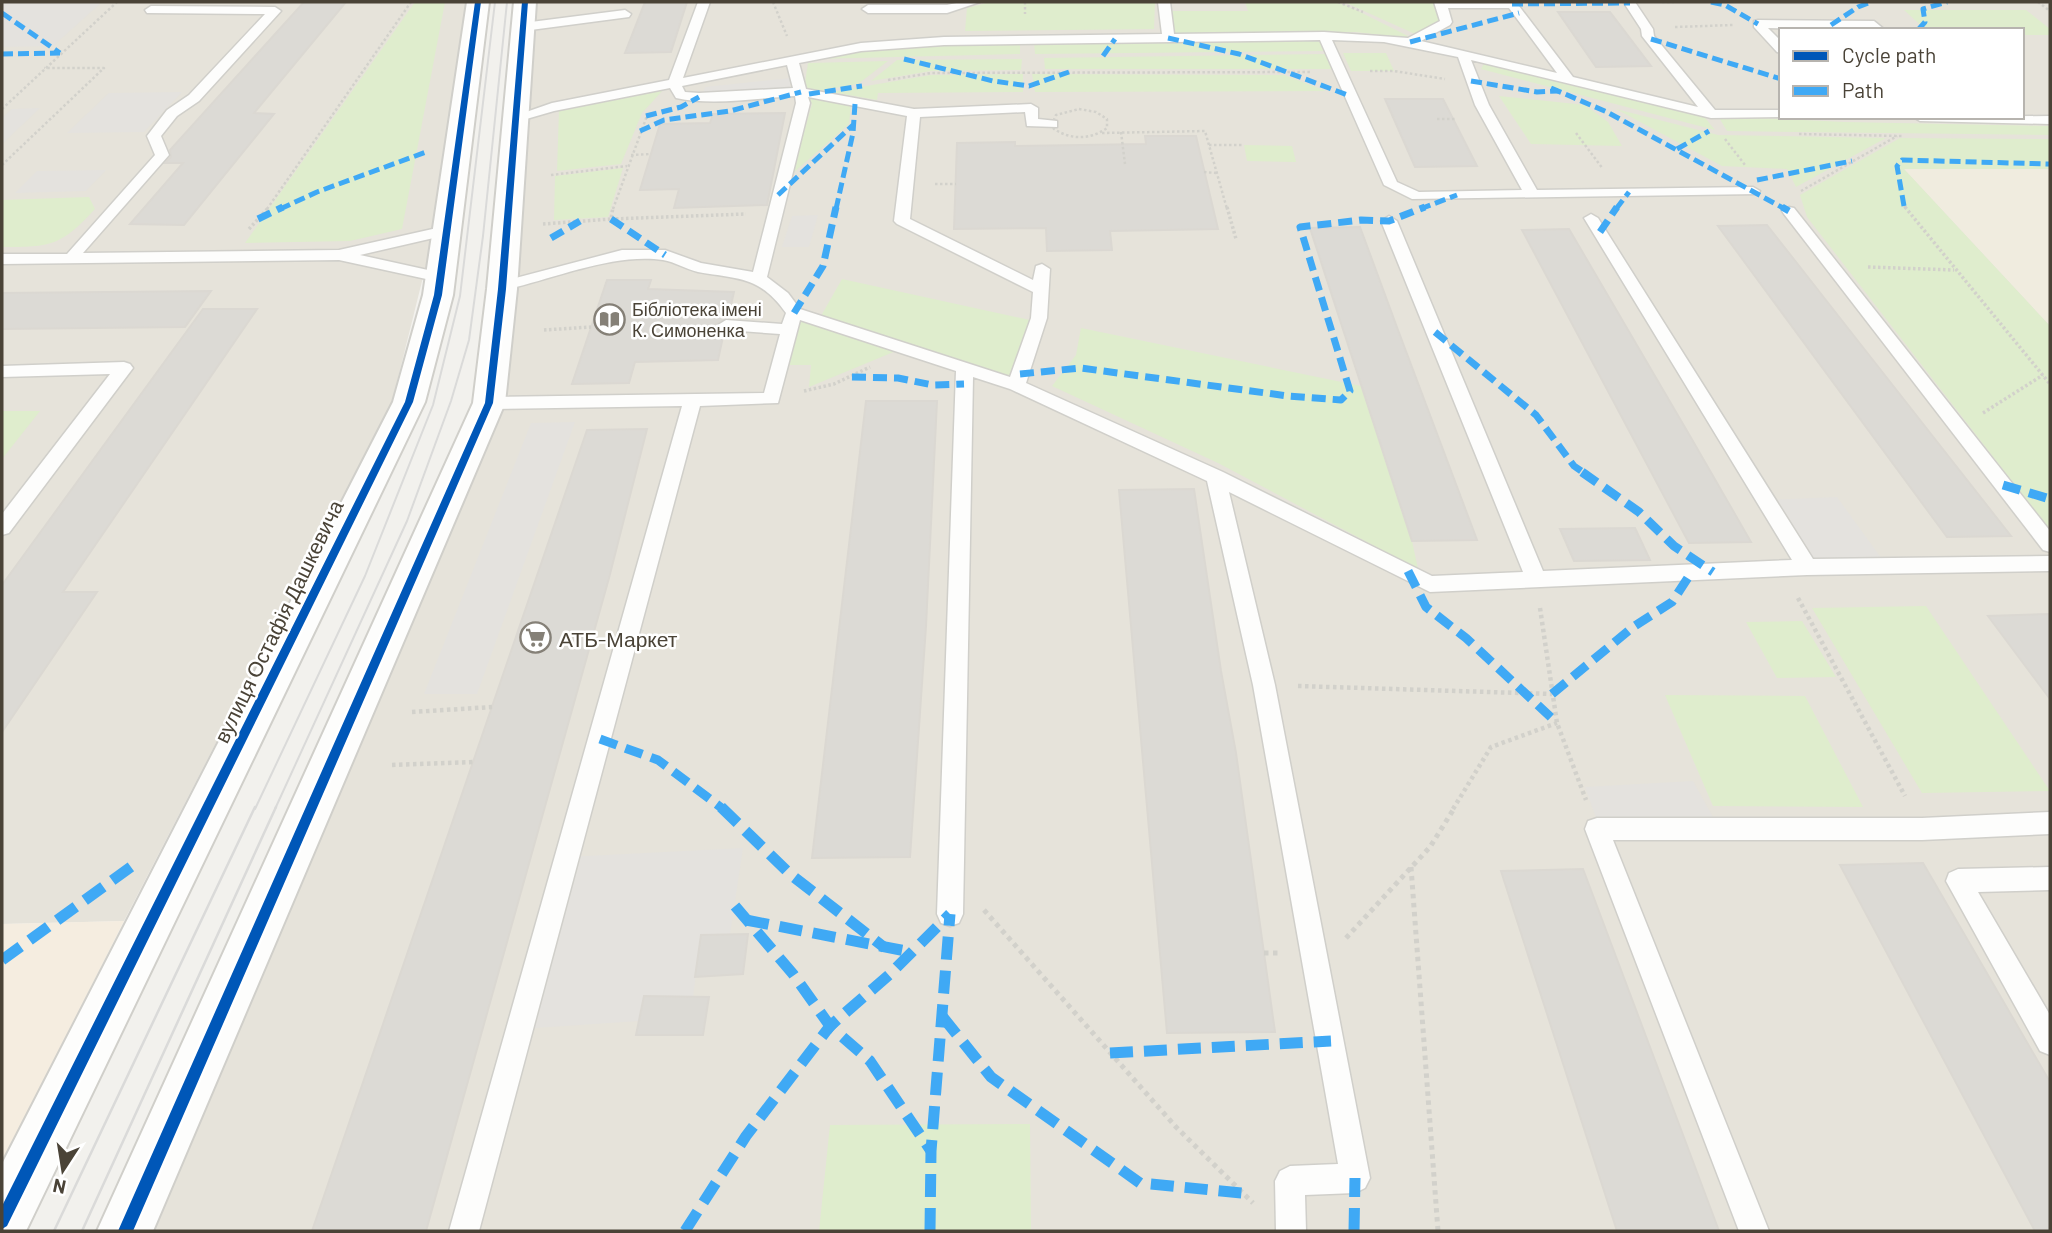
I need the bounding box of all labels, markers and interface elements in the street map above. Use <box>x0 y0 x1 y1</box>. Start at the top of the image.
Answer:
legend <box>1779 28 2024 119</box>
text: Cycle path <box>1842 42 1936 67</box>
text: Path <box>1842 77 1884 102</box>
place label: Бібліотека імені К. Симоненка <box>632 298 762 341</box>
library icon: Бібліотека імені К. Симоненка <box>592 302 626 336</box>
street label: вулиця Остафія Дашкевича <box>208 495 348 747</box>
supermarket icon: АТБ-Маркет <box>519 621 553 655</box>
place label: АТБ-Маркет <box>559 626 678 651</box>
north arrow <box>28 1135 98 1205</box>
text: N <box>51 1175 68 1200</box>

